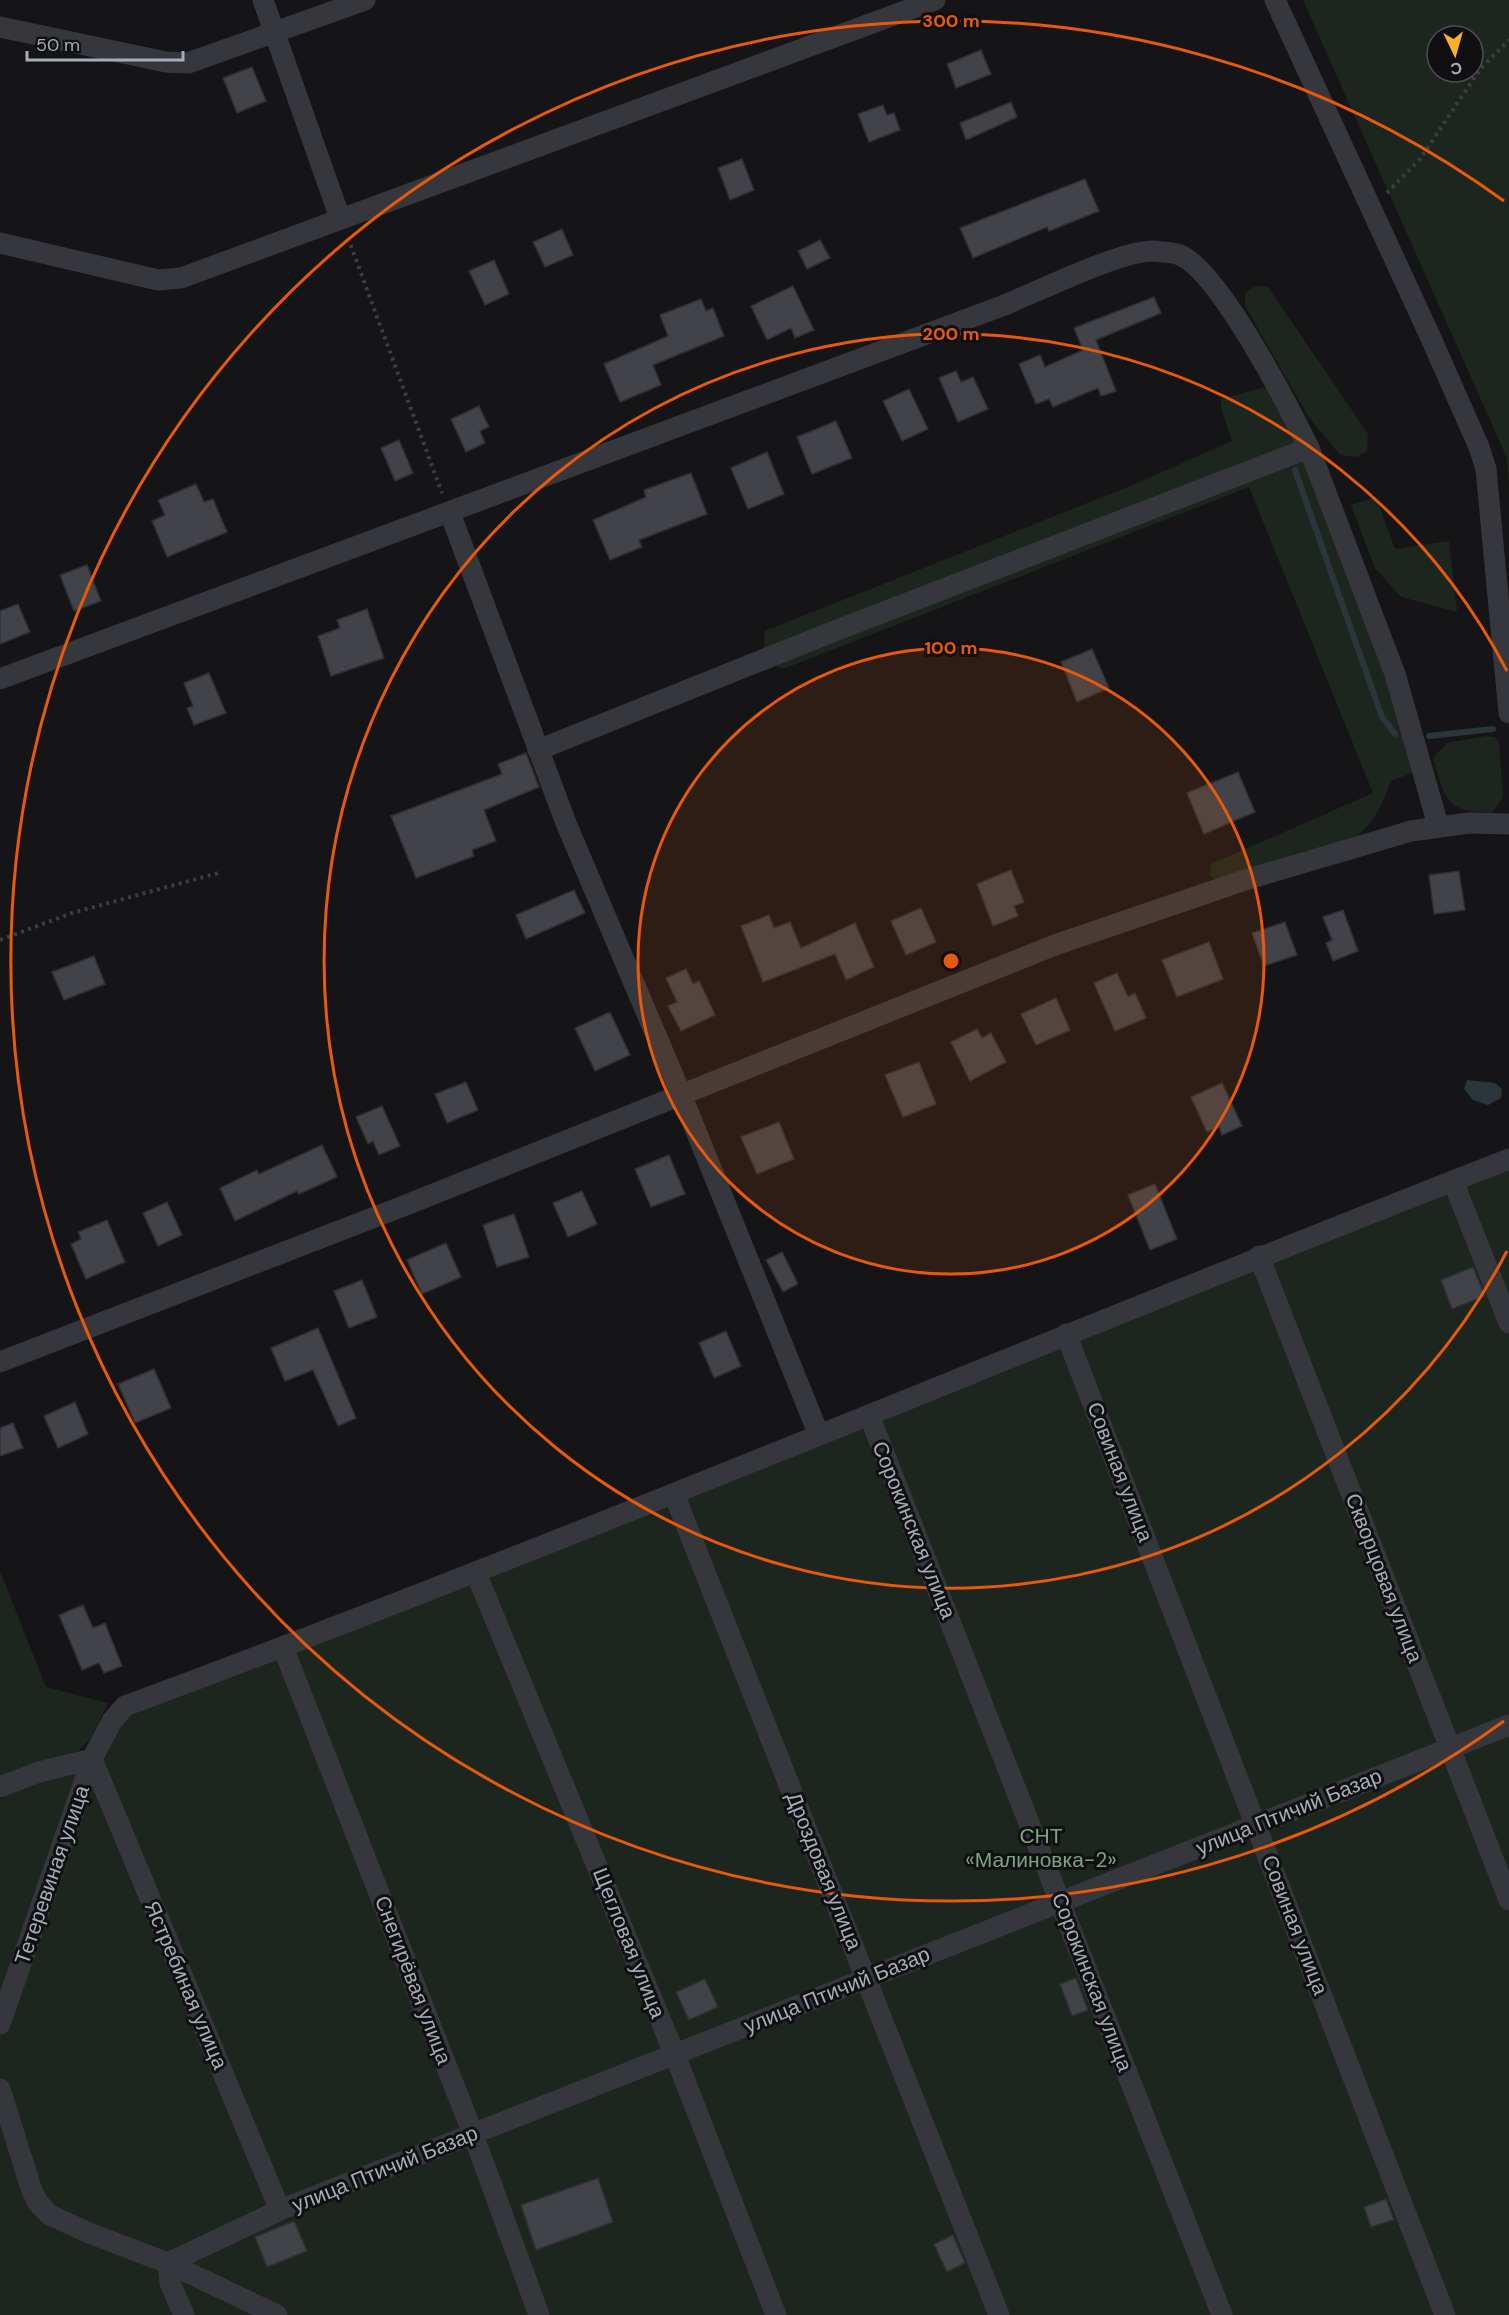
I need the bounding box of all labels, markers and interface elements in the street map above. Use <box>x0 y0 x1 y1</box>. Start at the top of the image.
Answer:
text: 300 m <box>922 9 980 33</box>
scale bar <box>27 24 183 62</box>
north arrow <box>1425 24 1485 84</box>
text: 50 m <box>36 33 80 57</box>
text: С <box>1449 57 1463 79</box>
text: 200 m <box>923 322 979 346</box>
text: 100 m <box>924 636 978 660</box>
centre of rings <box>941 951 961 971</box>
street label: Совиная улица <box>1080 1398 1160 1546</box>
street label: Сорокинская улица <box>866 1437 963 1623</box>
street label: Скворцовая улица <box>1339 1489 1429 1667</box>
street label: улица Птичий Базар <box>1192 1762 1386 1862</box>
street label: Тетеревиная улица <box>8 1781 96 1968</box>
street label: Дроздовая улица <box>780 1788 869 1954</box>
park label: СНТ «Малиновка-2» <box>965 1822 1117 1874</box>
street label: Совиная улица <box>1255 1851 1335 1999</box>
street label: Щегловая улица <box>586 1864 672 2023</box>
street label: Сорокинская улица <box>1045 1889 1139 2076</box>
street label: Снегирёвая улица <box>368 1892 458 2069</box>
street label: Ястребиная улица <box>138 1897 234 2074</box>
street label: улица Птичий Базар <box>740 1940 934 2040</box>
street label: улица Птичий Базар <box>288 2119 482 2219</box>

